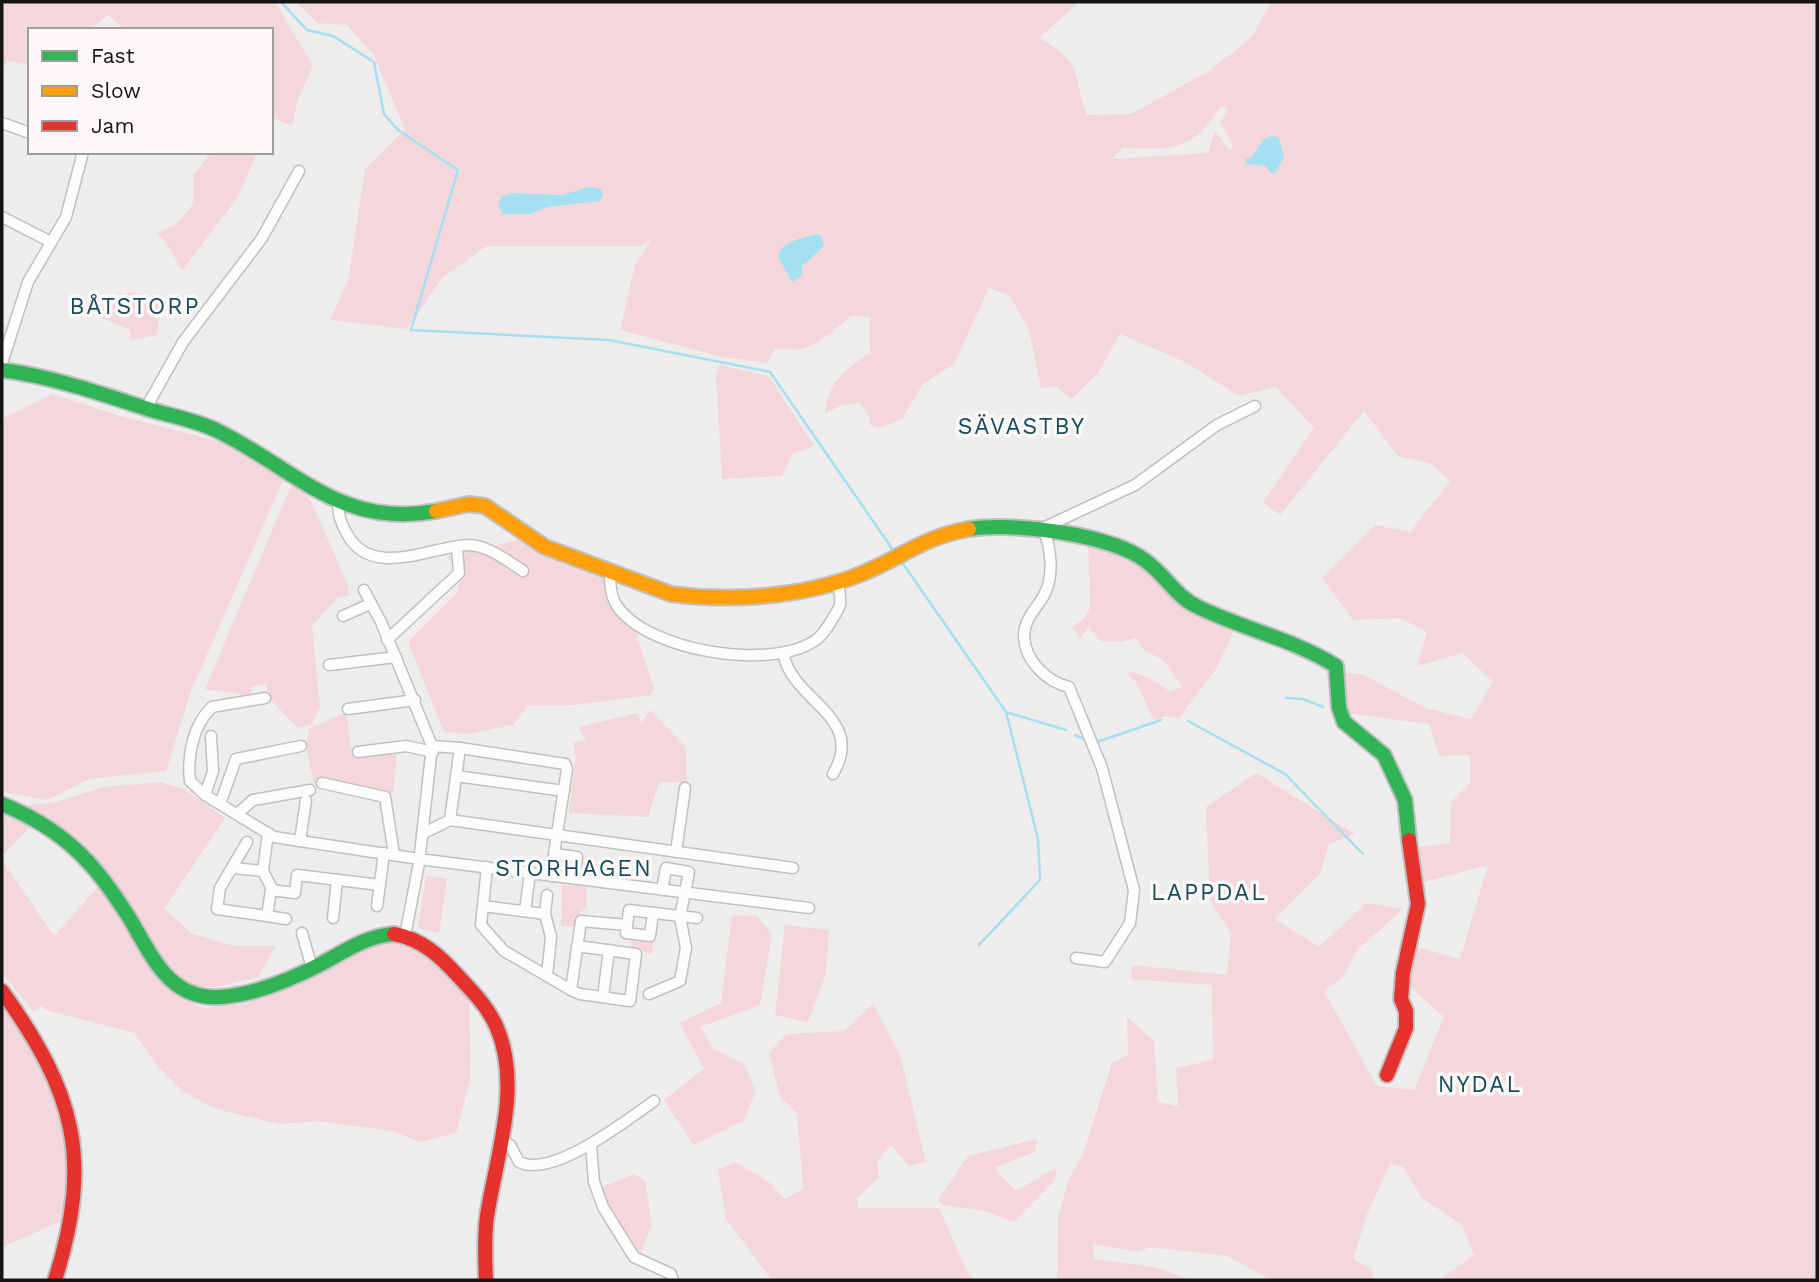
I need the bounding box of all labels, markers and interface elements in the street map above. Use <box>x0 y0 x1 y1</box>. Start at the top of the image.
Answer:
legend <box>28 28 273 154</box>
text: Fast <box>91 43 135 68</box>
text: Slow <box>91 78 141 103</box>
text: Jam <box>91 113 134 138</box>
district label: BÅTSTORP <box>69 293 201 320</box>
district label: SÄVASTBY <box>958 413 1086 440</box>
district label: STORHAGEN <box>495 855 653 882</box>
district label: LAPPDAL <box>1151 879 1267 906</box>
district label: NYDAL <box>1438 1071 1522 1098</box>

